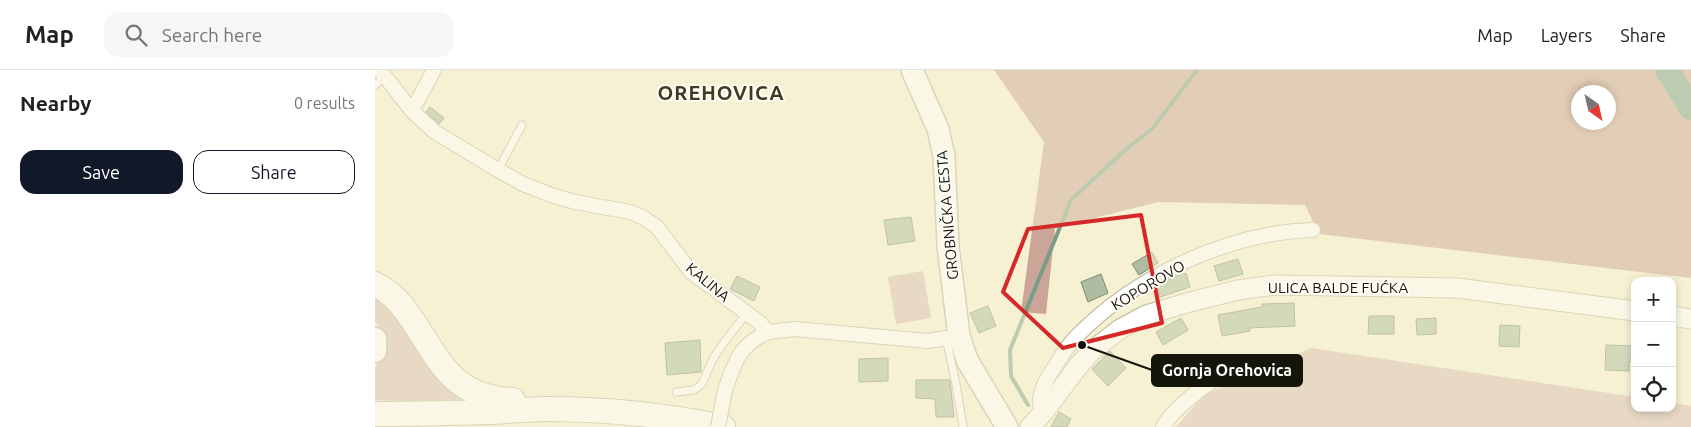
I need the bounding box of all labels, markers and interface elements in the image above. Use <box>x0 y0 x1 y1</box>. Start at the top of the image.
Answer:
search box <box>104 12 454 57</box>
text: Map <box>25 21 74 48</box>
icon: search <box>122 21 150 49</box>
text: Search here <box>162 24 262 46</box>
text: Map <box>1477 25 1513 45</box>
text: Layers <box>1541 25 1592 45</box>
text: Share <box>1620 25 1666 45</box>
district label: OREHOVICA <box>658 81 784 104</box>
north arrow <box>1571 85 1616 130</box>
text: Nearby <box>20 91 91 115</box>
text: 0 results <box>294 94 355 112</box>
street label: GROBNIČKA CESTA <box>933 149 961 280</box>
button: Save <box>20 150 183 194</box>
button: Share <box>193 150 355 194</box>
street label: KOPOROVO <box>1108 256 1188 314</box>
street label: KALINA <box>683 259 733 305</box>
map controls <box>1631 277 1676 412</box>
button: + <box>1631 277 1676 322</box>
street label: ULICA BALDE FUĆKA <box>1268 279 1408 296</box>
button: − <box>1631 322 1676 367</box>
callout: Gornja Orehovica <box>1152 355 1302 386</box>
text: Gornja Orehovica <box>1162 361 1292 379</box>
button: locate <box>1631 367 1676 412</box>

